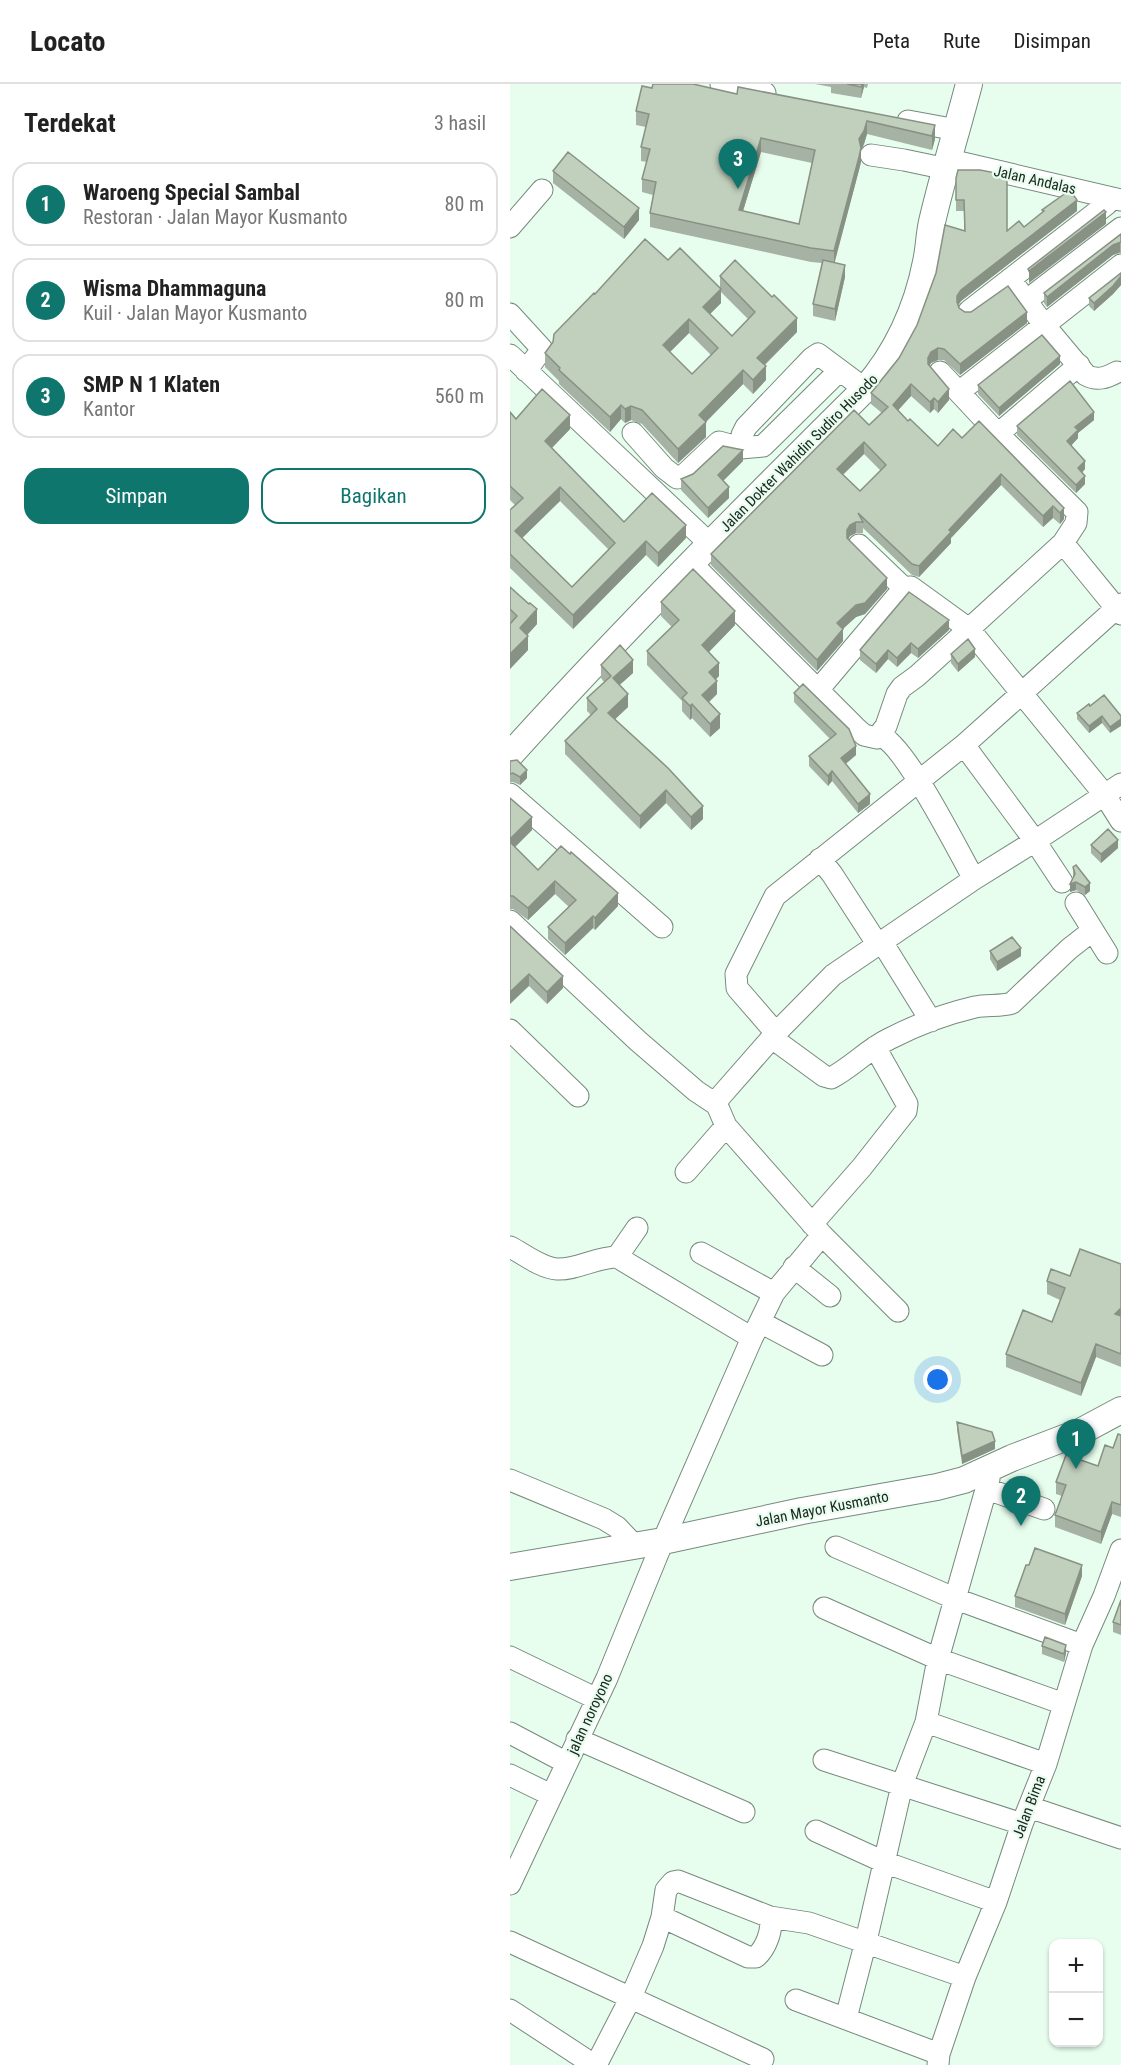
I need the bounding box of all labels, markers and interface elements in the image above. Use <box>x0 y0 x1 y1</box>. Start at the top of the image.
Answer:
text: Locato <box>30 25 106 58</box>
text: Peta <box>872 29 910 53</box>
text: Rute <box>943 29 980 53</box>
text: Disimpan <box>1013 29 1091 53</box>
text: Terdekat <box>24 108 116 138</box>
text: 3 hasil <box>434 111 486 135</box>
pin: 3 <box>718 140 758 189</box>
street label: Jalan Andalas <box>992 162 1078 198</box>
text: Waroeng Special Sambal <box>83 180 300 205</box>
text: 1 <box>40 192 51 216</box>
text: 80 m <box>445 192 484 216</box>
text: Restoran · Jalan Mayor Kusmanto <box>83 205 348 229</box>
text: Wisma Dhammaguna <box>83 276 267 301</box>
text: 2 <box>40 288 51 312</box>
text: 80 m <box>445 288 484 312</box>
text: Kuil · Jalan Mayor Kusmanto <box>83 301 307 325</box>
street label: Jalan Dokter Wahidin Sudiro Husodo <box>716 370 882 536</box>
text: SMP N 1 Klaten <box>83 372 220 397</box>
text: 3 <box>40 384 51 408</box>
text: 560 m <box>435 384 484 408</box>
text: Kantor <box>83 397 135 421</box>
button: Simpan <box>24 468 249 524</box>
button: Bagikan <box>261 468 486 524</box>
your location <box>923 1365 952 1394</box>
pin: 1 <box>1056 1420 1096 1469</box>
pin: 2 <box>1002 1476 1040 1526</box>
street label: Jalan Mayor Kusmanto <box>754 1487 890 1531</box>
street label: jalan noroyono <box>563 1671 617 1758</box>
street label: Jalan Bima <box>1009 1773 1049 1841</box>
map controls <box>1049 1939 1103 2047</box>
button: + <box>1049 1939 1103 1993</box>
button: − <box>1049 1993 1103 2047</box>

